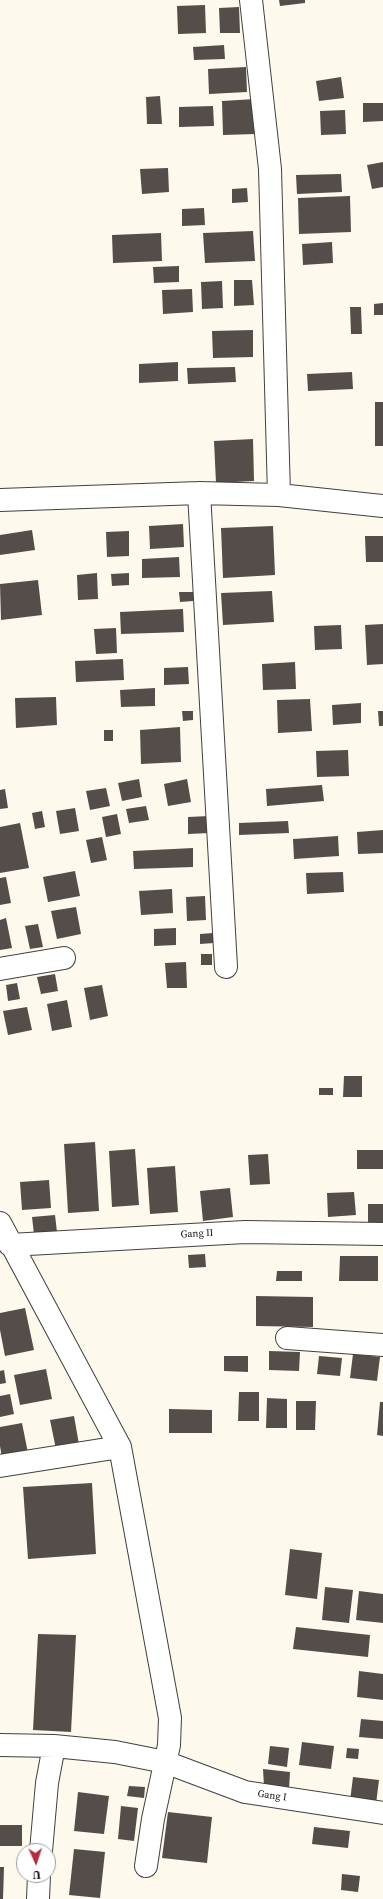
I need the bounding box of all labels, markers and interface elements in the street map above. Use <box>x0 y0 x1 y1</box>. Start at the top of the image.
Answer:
street label: Gang II <box>180 1227 214 1241</box>
street label: Gang I <box>257 1788 287 1804</box>
north arrow <box>16 1843 56 1883</box>
text: U <box>32 1867 41 1882</box>

